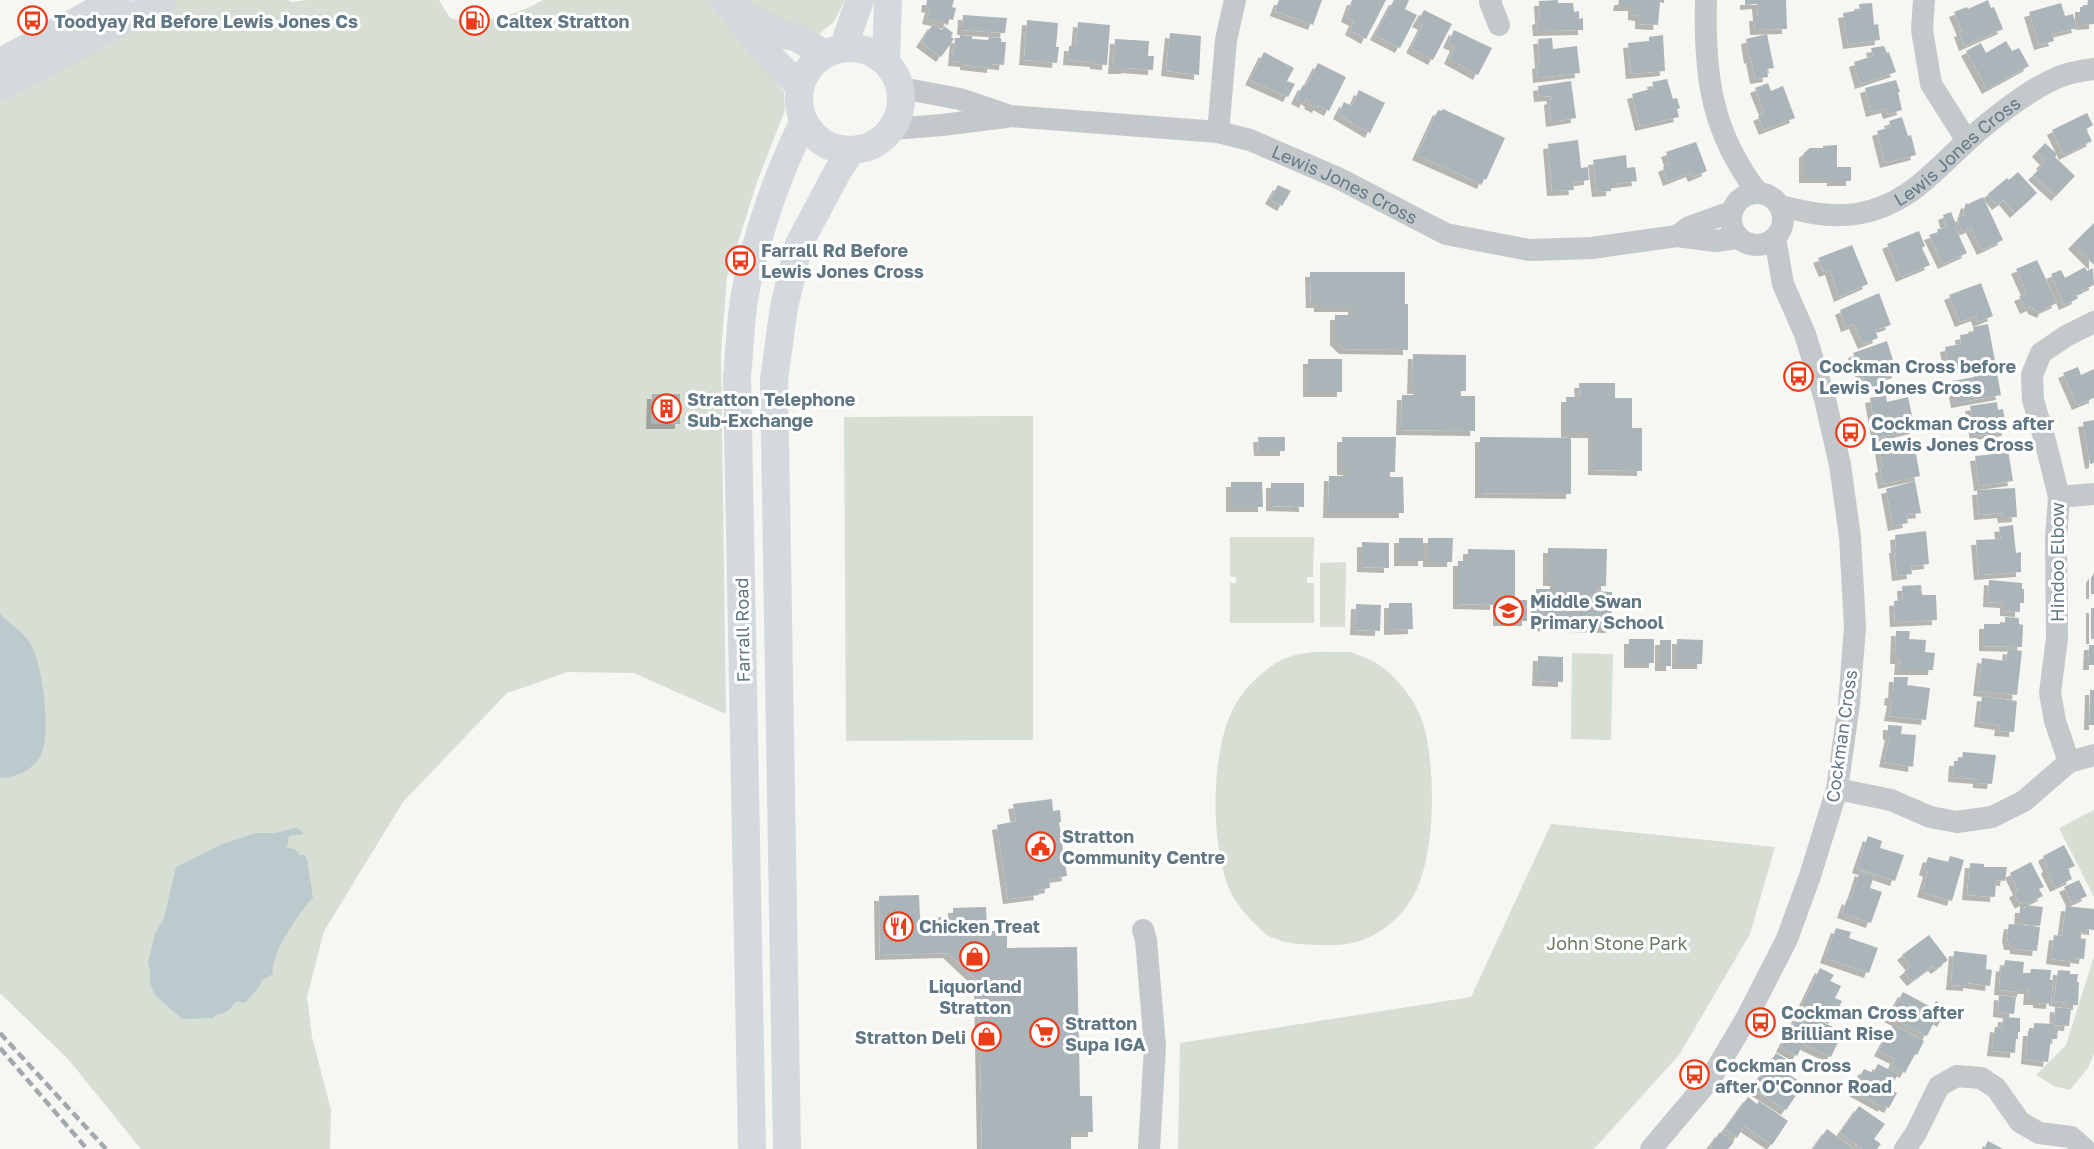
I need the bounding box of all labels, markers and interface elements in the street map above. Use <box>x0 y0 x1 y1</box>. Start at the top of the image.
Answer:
bus stop icon: Toodyay Rd Before Lewis Jones Cs <box>17 5 49 37</box>
fuel station icon: Caltex Stratton <box>459 5 491 37</box>
place label: Toodyay Rd Before Lewis Jones Cs <box>54 10 358 32</box>
place label: Caltex Stratton <box>496 10 630 32</box>
street label: Lewis Jones Cross <box>1890 91 2024 211</box>
street label: Lewis Jones Cross <box>1269 140 1421 228</box>
place label: Farrall Rd Before Lewis Jones Cross <box>761 239 924 282</box>
bus stop icon: Farrall Rd Before Lewis Jones Cross <box>724 244 756 276</box>
place label: Cockman Cross before Lewis Jones Cross <box>1819 355 2017 398</box>
bus stop icon: Cockman Cross before Lewis Jones Cross <box>1782 360 1814 392</box>
place label: Stratton Telephone Sub-Exchange <box>687 388 856 431</box>
building icon: Stratton Telephone Sub-Exchange <box>650 393 682 425</box>
place label: Cockman Cross after Lewis Jones Cross <box>1871 412 2054 455</box>
bus stop icon: Cockman Cross after Lewis Jones Cross <box>1834 417 1866 449</box>
street label: Hindoo Elbow <box>2046 502 2068 622</box>
street label: Farrall Road <box>730 577 754 683</box>
place label: Middle Swan Primary School <box>1530 590 1664 633</box>
school or university icon: Middle Swan Primary School <box>1493 595 1525 627</box>
street label: Cockman Cross <box>1821 668 1861 804</box>
place label: Stratton Community Centre <box>1062 825 1226 868</box>
public building icon: Stratton Community Centre <box>1025 830 1057 862</box>
restaurant icon: Chicken Treat <box>882 910 914 942</box>
place label: Chicken Treat <box>919 915 1040 937</box>
park label: John Stone Park <box>1546 932 1688 954</box>
shop icon: Liquorland Stratton <box>959 941 991 973</box>
place label: Liquorland Stratton <box>928 975 1022 1018</box>
place label: Cockman Cross after Brilliant Rise <box>1781 1001 1964 1044</box>
bus stop icon: Cockman Cross after Brilliant Rise <box>1744 1006 1776 1038</box>
place label: Stratton Supa IGA <box>1065 1012 1146 1055</box>
supermarket icon: Stratton Supa IGA <box>1028 1017 1060 1049</box>
shop icon: Stratton Deli <box>971 1021 1003 1053</box>
place label: Stratton Deli <box>855 1026 966 1048</box>
place label: Cockman Cross after O'Connor Road <box>1715 1054 1892 1097</box>
bus stop icon: Cockman Cross after O'Connor Road <box>1678 1059 1710 1091</box>

